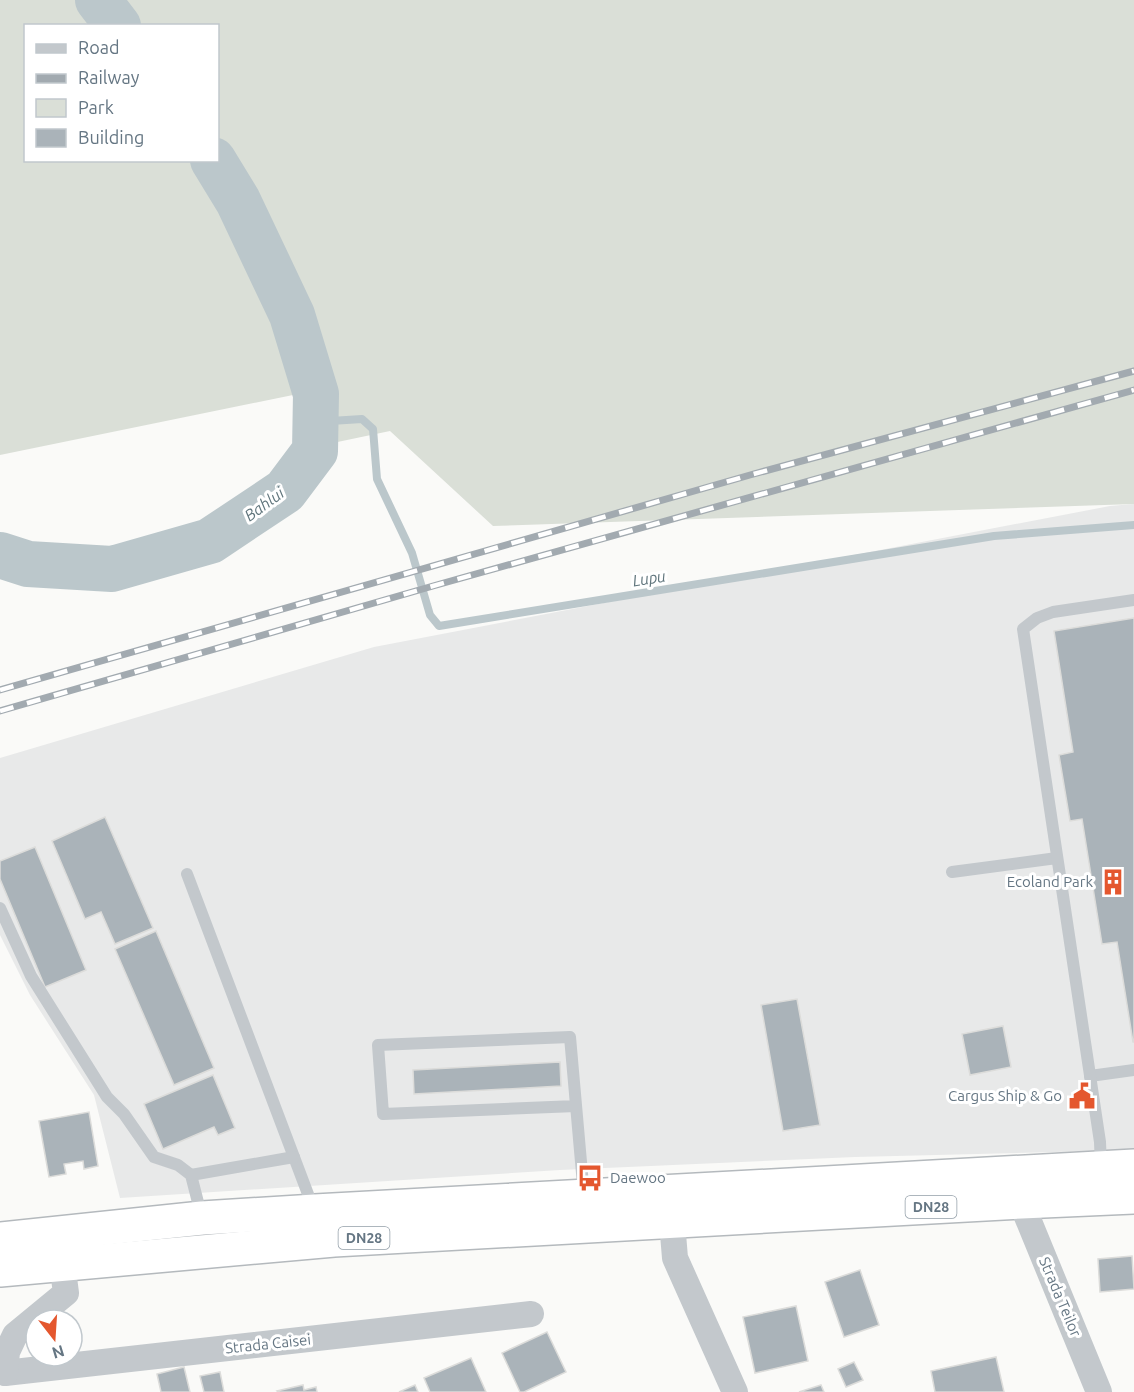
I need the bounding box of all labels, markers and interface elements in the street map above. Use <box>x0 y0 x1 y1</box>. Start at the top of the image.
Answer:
legend <box>24 24 219 162</box>
text: Road <box>78 37 120 57</box>
text: Railway <box>78 67 140 87</box>
text: Park <box>78 97 114 117</box>
text: Building <box>78 127 144 147</box>
water label: Bahlui <box>241 483 288 524</box>
water label: Lupu <box>631 566 667 589</box>
building icon: Ecoland Park <box>1098 867 1128 897</box>
place label: Ecoland Park <box>1007 873 1093 890</box>
public building icon: Cargus Ship & Go <box>1067 1081 1097 1111</box>
place label: Cargus Ship & Go <box>948 1087 1062 1104</box>
bus stop icon: Daewoo <box>575 1163 605 1193</box>
place label: Daewoo <box>610 1169 666 1186</box>
road number: DN28 <box>906 1196 956 1218</box>
road number: DN28 <box>338 1227 389 1249</box>
street label: Strada Teilor <box>1036 1254 1085 1340</box>
north arrow <box>24 1308 84 1368</box>
street label: Strada Caisei <box>224 1331 312 1356</box>
text: N <box>50 1342 67 1363</box>

